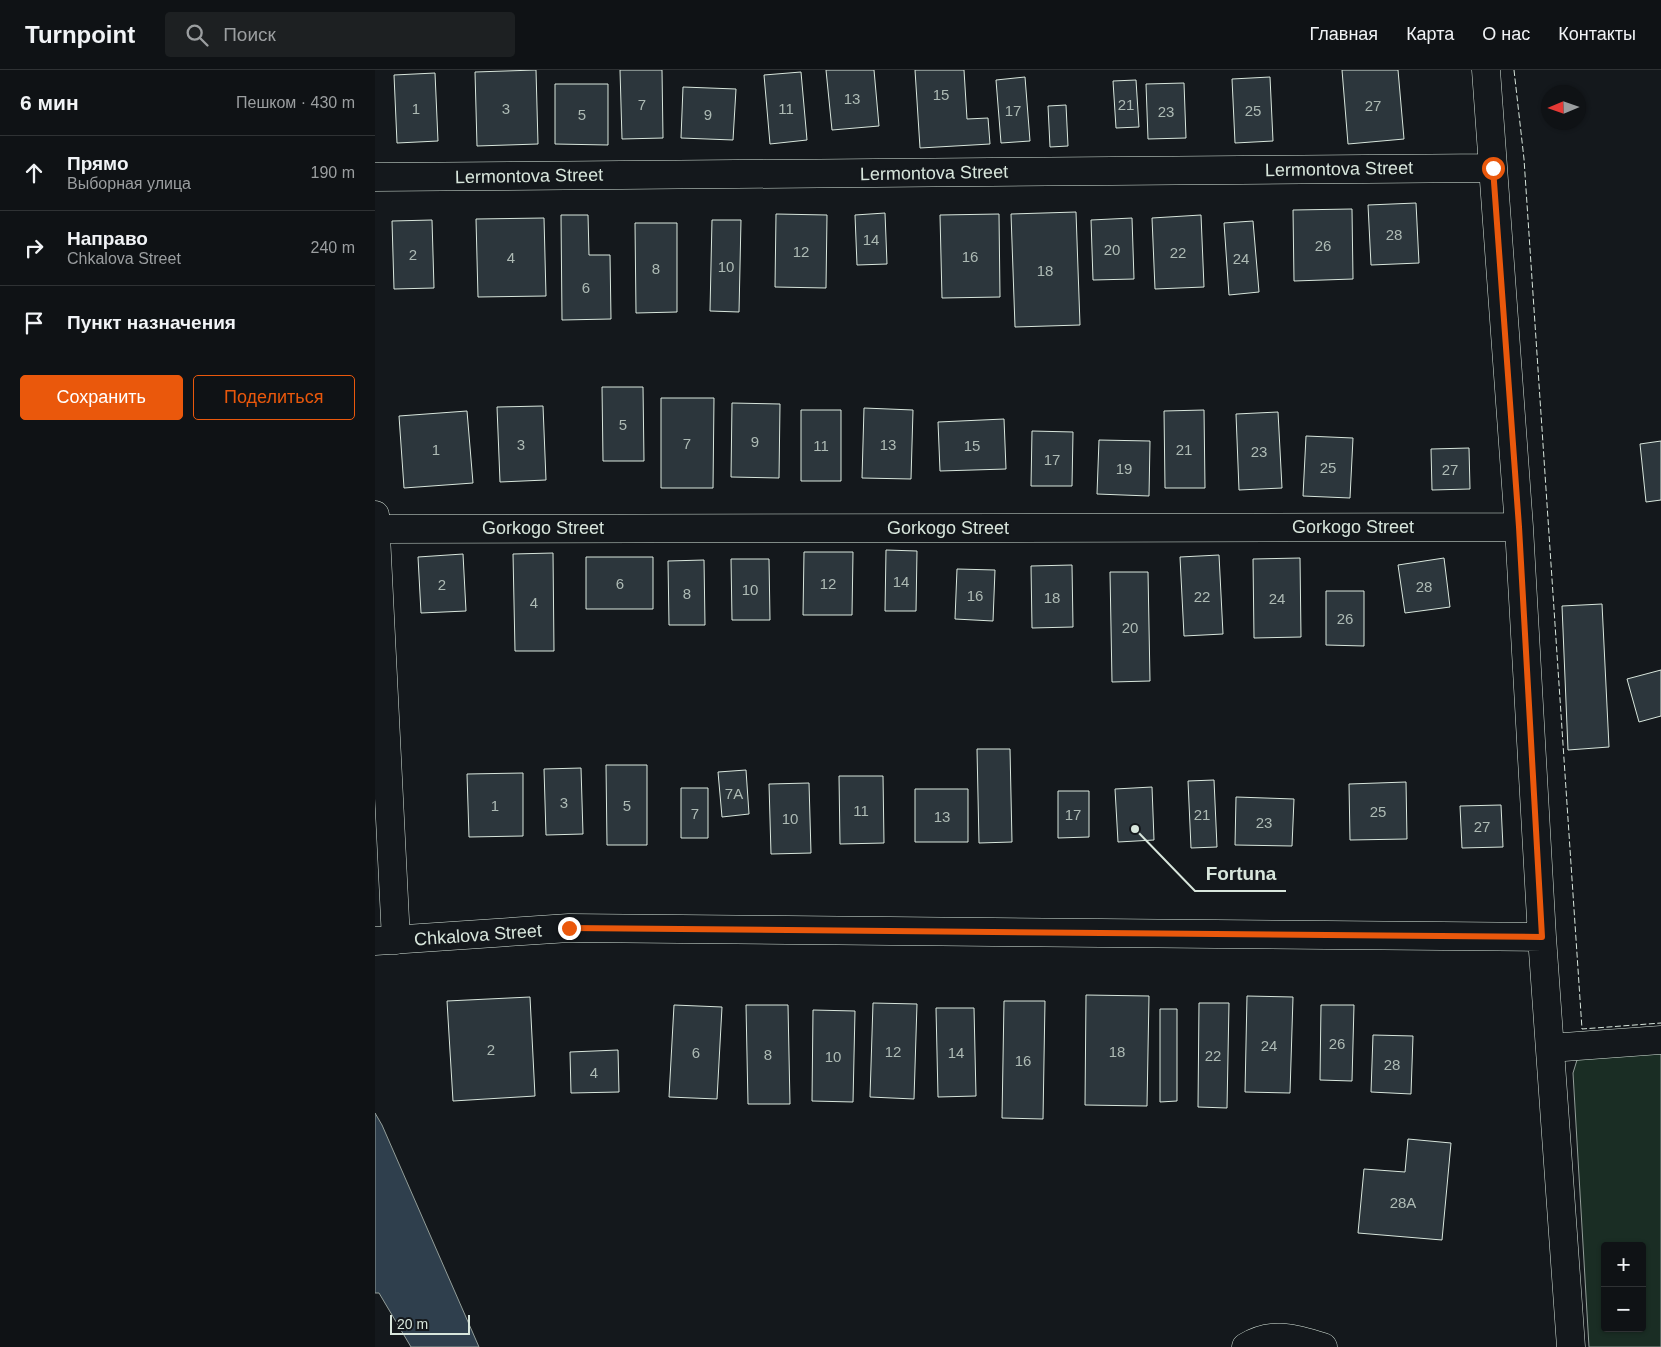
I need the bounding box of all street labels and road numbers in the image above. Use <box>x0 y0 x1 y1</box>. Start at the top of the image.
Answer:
street label: Lermontova Street <box>1265 158 1413 180</box>
street label: Lermontova Street <box>860 162 1008 184</box>
street label: Lermontova Street <box>455 165 603 187</box>
street label: Gorkogo Street <box>1292 517 1414 537</box>
street label: Gorkogo Street <box>482 518 604 538</box>
street label: Gorkogo Street <box>887 518 1009 538</box>
street label: Chkalova Street <box>413 921 543 949</box>

